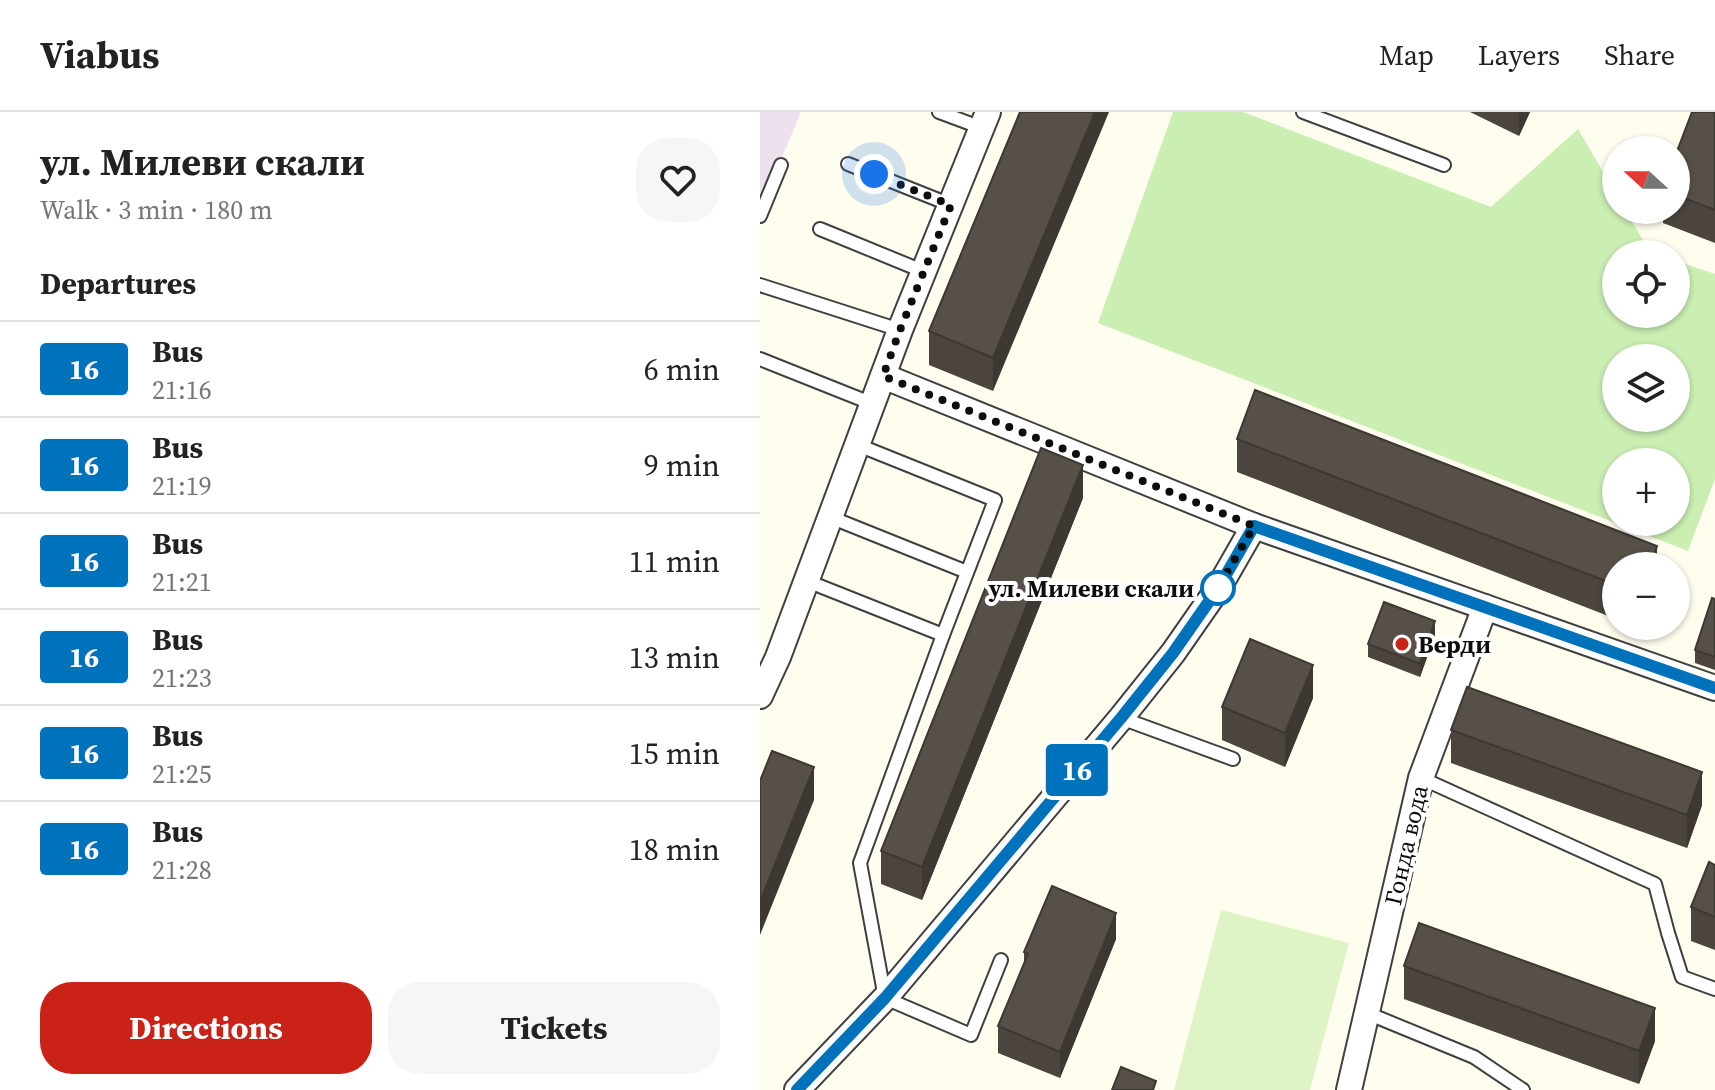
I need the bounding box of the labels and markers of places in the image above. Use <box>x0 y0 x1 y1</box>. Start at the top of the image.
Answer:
marker: ул. Милеви скали <box>1201 571 1235 605</box>
place label: ул. Милеви скали <box>988 572 1194 605</box>
place label: Верди <box>1418 628 1491 661</box>
marker: Верди <box>1393 635 1411 653</box>

